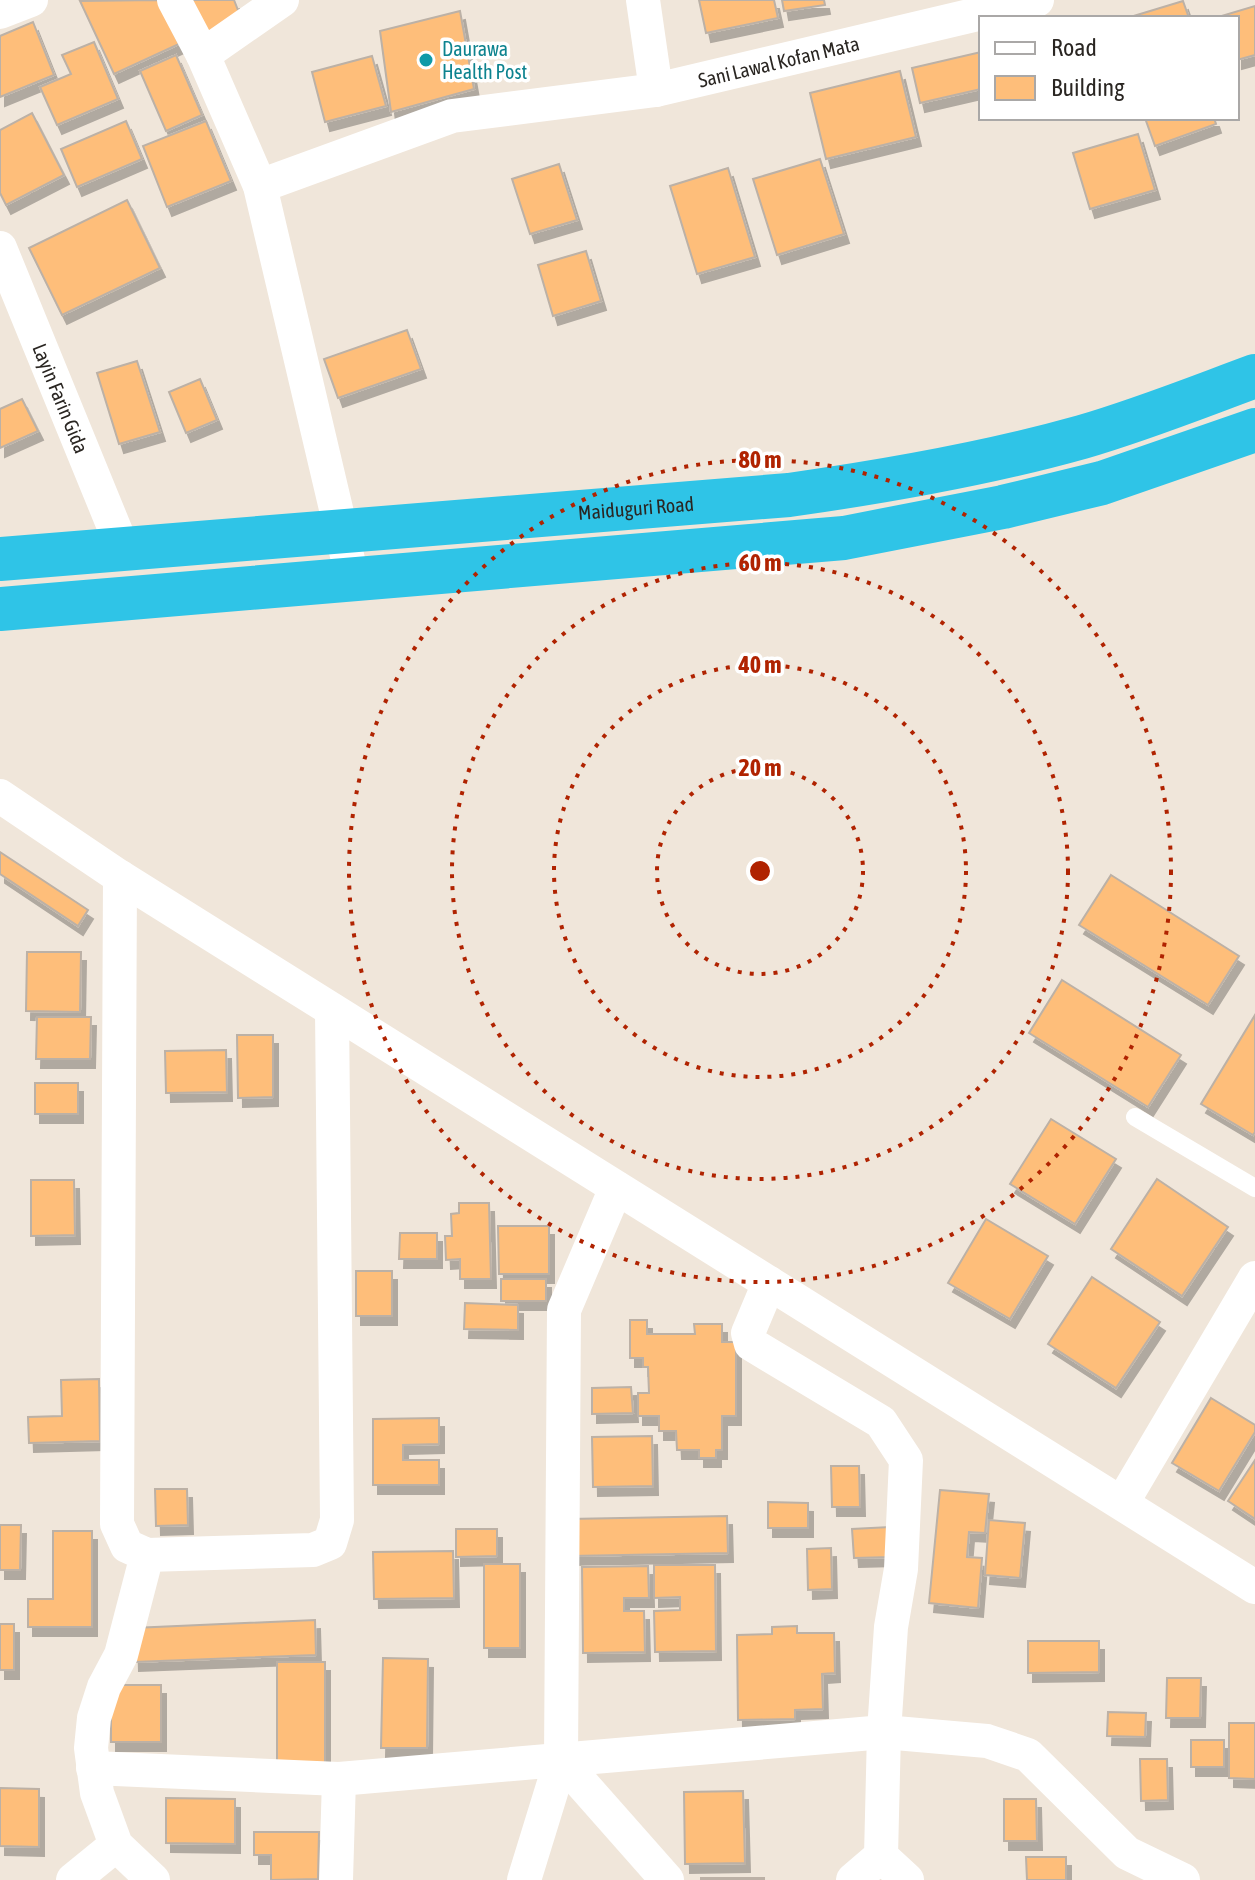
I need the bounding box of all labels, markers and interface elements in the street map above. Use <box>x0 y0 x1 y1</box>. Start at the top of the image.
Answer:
legend <box>979 16 1239 120</box>
street label: Sani Lawal Kofan Mata <box>696 31 861 91</box>
text: Road <box>1051 34 1097 61</box>
place label: Daurawa Health Post <box>442 37 528 83</box>
marker: Daurawa Health Post <box>417 51 435 69</box>
text: Building <box>1051 74 1125 101</box>
street label: Layin Farin Gida <box>29 340 94 456</box>
text: 80 m <box>738 446 782 473</box>
street label: Maiduguri Road <box>577 491 695 524</box>
text: 60 m <box>738 549 782 576</box>
text: 40 m <box>737 651 782 678</box>
text: 20 m <box>738 754 782 781</box>
centre of rings <box>746 857 774 885</box>

